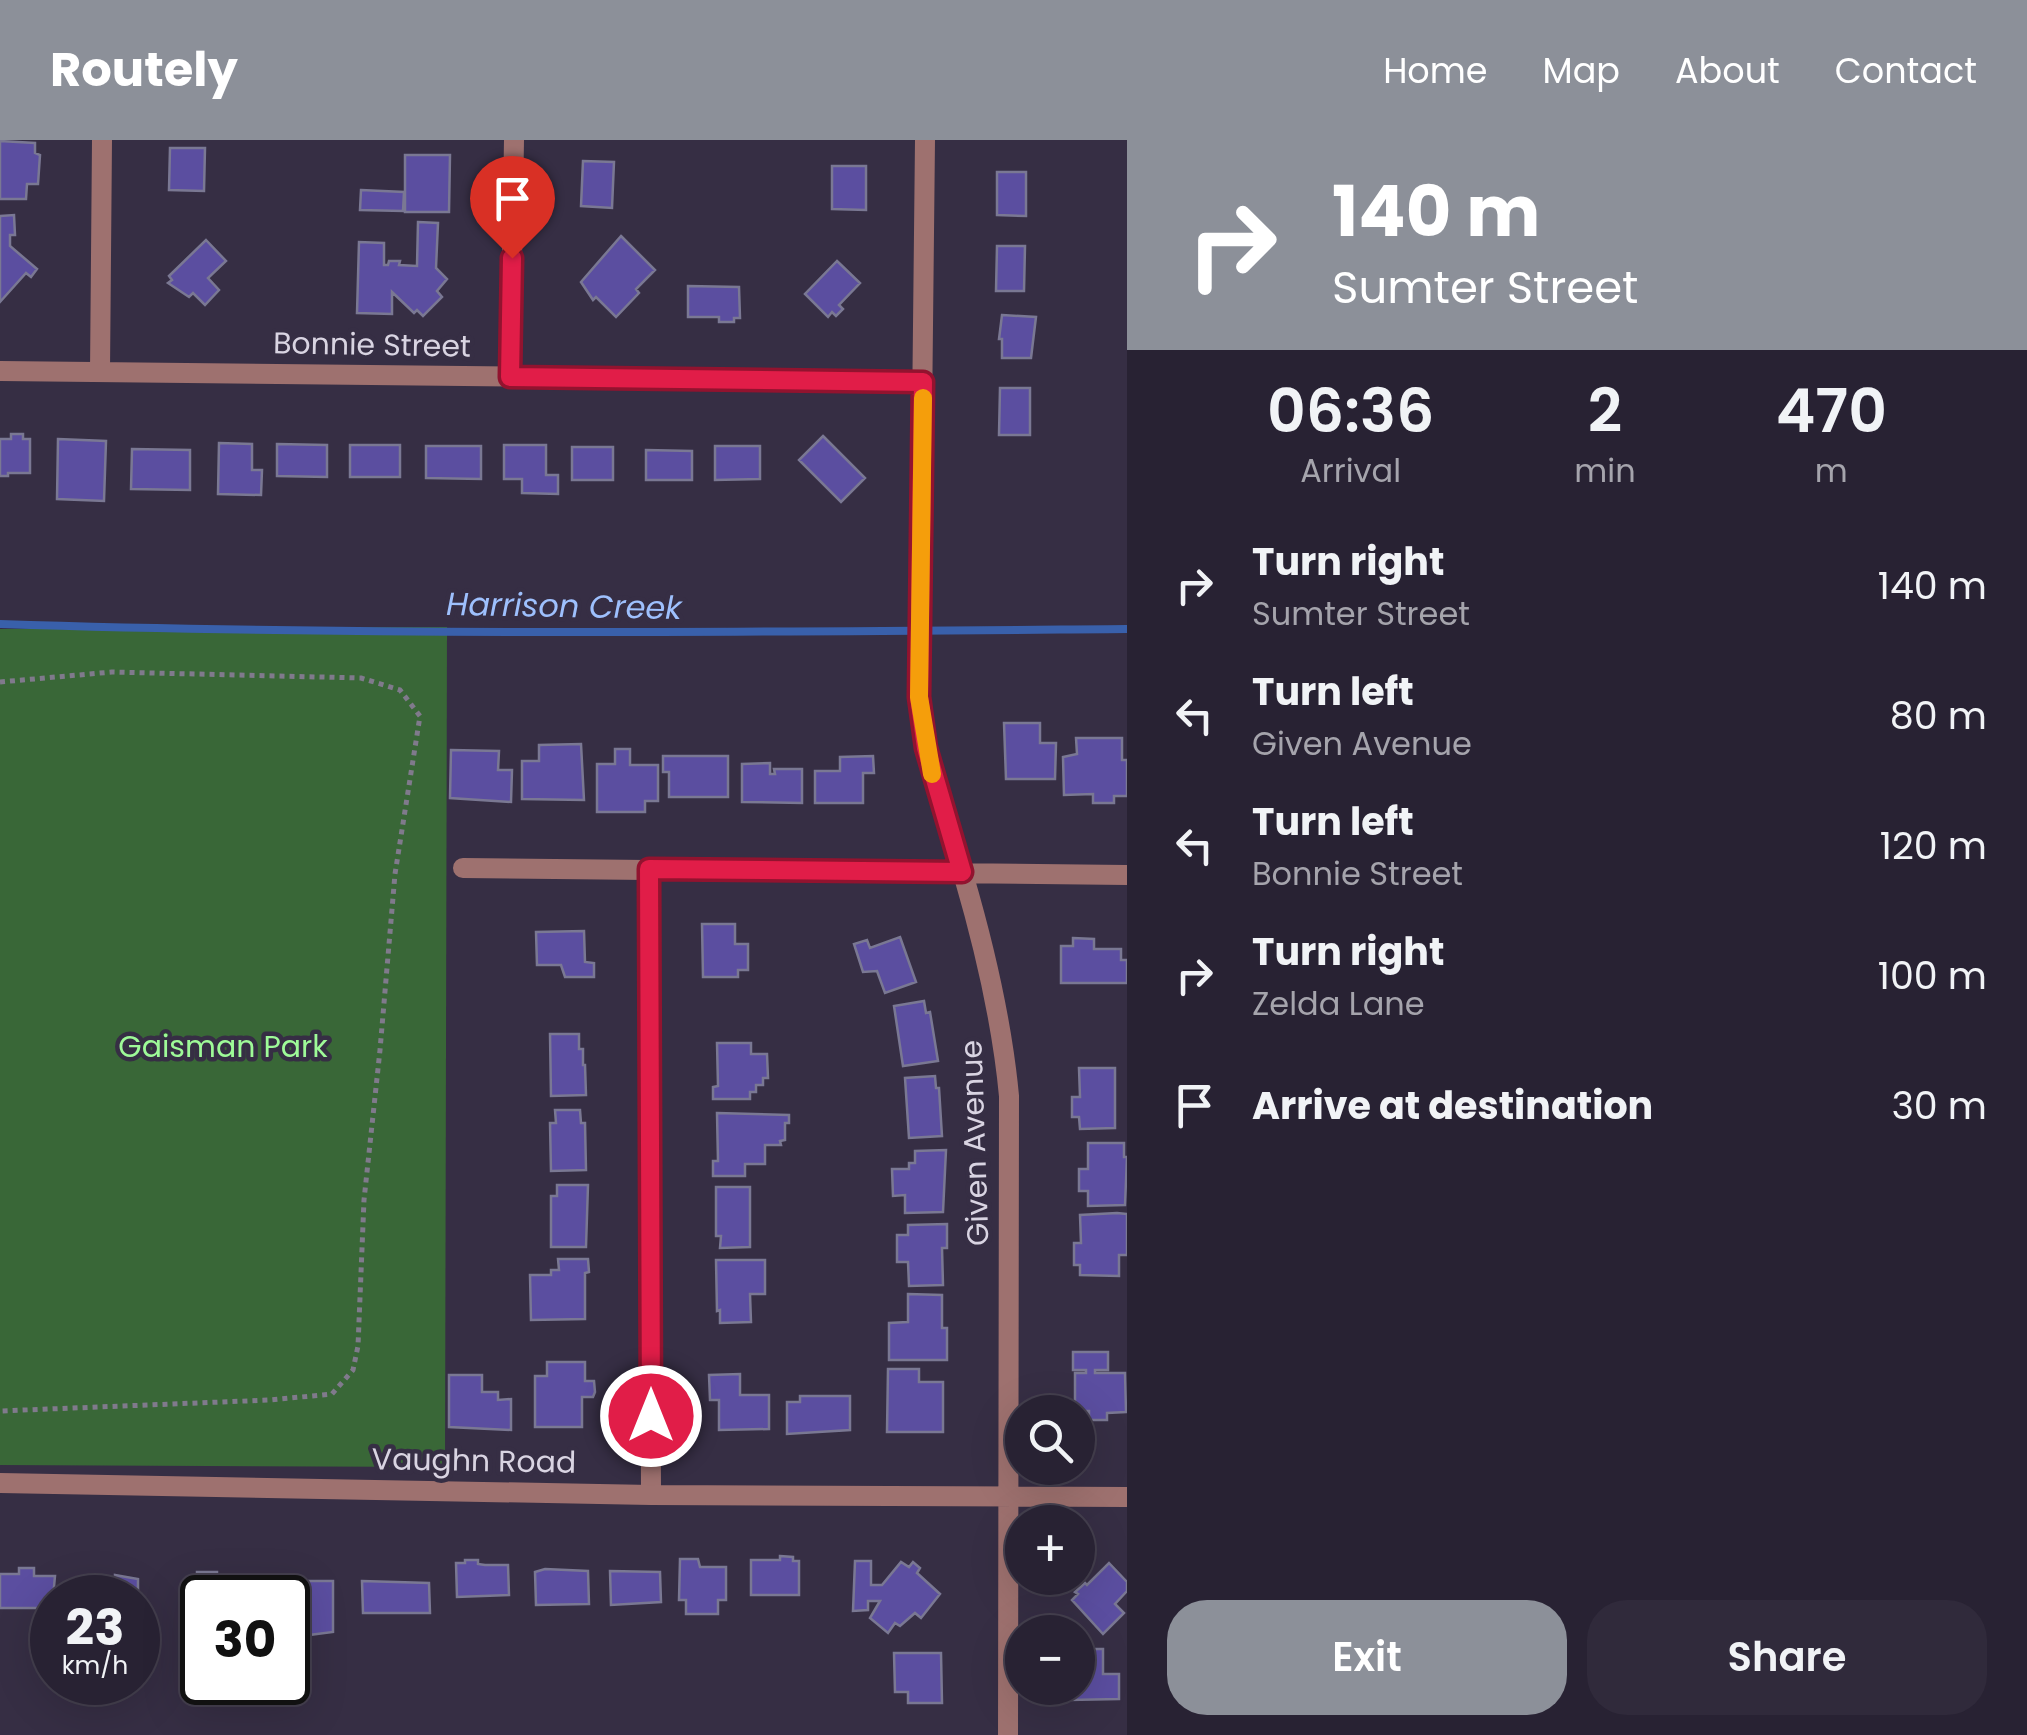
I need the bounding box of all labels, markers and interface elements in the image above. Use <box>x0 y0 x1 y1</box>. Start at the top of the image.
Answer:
text: Routely <box>50 36 238 103</box>
text: Home <box>1383 46 1488 95</box>
text: Map <box>1543 46 1620 95</box>
text: About <box>1675 46 1780 95</box>
text: Contact <box>1835 46 1977 95</box>
pin <box>470 156 555 259</box>
text: 140 m <box>1332 162 1540 261</box>
icon: arrive <box>485 171 540 226</box>
icon: right <box>1167 180 1297 310</box>
text: Sumter Street <box>1332 256 1638 319</box>
street label: Bonnie Street <box>273 321 471 368</box>
text: 06:36 <box>1267 369 1434 453</box>
text: 2 <box>1588 369 1622 453</box>
text: 470 <box>1776 369 1887 453</box>
text: Arrival <box>1300 448 1401 493</box>
text: min <box>1574 448 1636 493</box>
text: m <box>1815 448 1848 493</box>
text: Turn right <box>1252 535 1444 588</box>
icon: right <box>1167 558 1222 613</box>
text: 140 m <box>1878 559 1987 612</box>
water label: Harrison Creek <box>446 581 684 630</box>
text: Sumter Street <box>1252 591 1470 636</box>
text: Turn left <box>1252 665 1414 718</box>
icon: left <box>1167 688 1222 743</box>
text: 80 m <box>1890 689 1987 742</box>
text: Given Avenue <box>1252 721 1472 766</box>
text: Turn left <box>1252 795 1414 848</box>
icon: left <box>1167 818 1222 873</box>
text: 120 m <box>1880 819 1987 872</box>
text: Bonnie Street <box>1252 851 1463 896</box>
text: Turn right <box>1252 925 1444 978</box>
icon: right <box>1167 948 1222 1003</box>
text: 100 m <box>1878 949 1987 1002</box>
text: Zelda Lane <box>1252 981 1425 1026</box>
park label: Gaisman Park <box>118 1025 328 1068</box>
street label: Given Avenue <box>949 1039 1000 1247</box>
icon: arrive <box>1167 1078 1222 1133</box>
text: Arrive at destination <box>1252 1079 1653 1132</box>
text: 30 m <box>1891 1079 1987 1132</box>
position arrow <box>599 1364 703 1468</box>
map controls <box>1005 1395 1095 1705</box>
button: search <box>1005 1395 1095 1485</box>
street label: Vaughn Road <box>371 1437 577 1484</box>
button: + <box>1005 1505 1095 1595</box>
speed limit sign: 30 <box>180 1575 310 1705</box>
text: 23 <box>66 1592 124 1663</box>
button: Exit <box>1167 1600 1567 1715</box>
button: Share <box>1587 1600 1987 1715</box>
button: − <box>1005 1615 1095 1705</box>
text: km/h <box>62 1648 128 1683</box>

